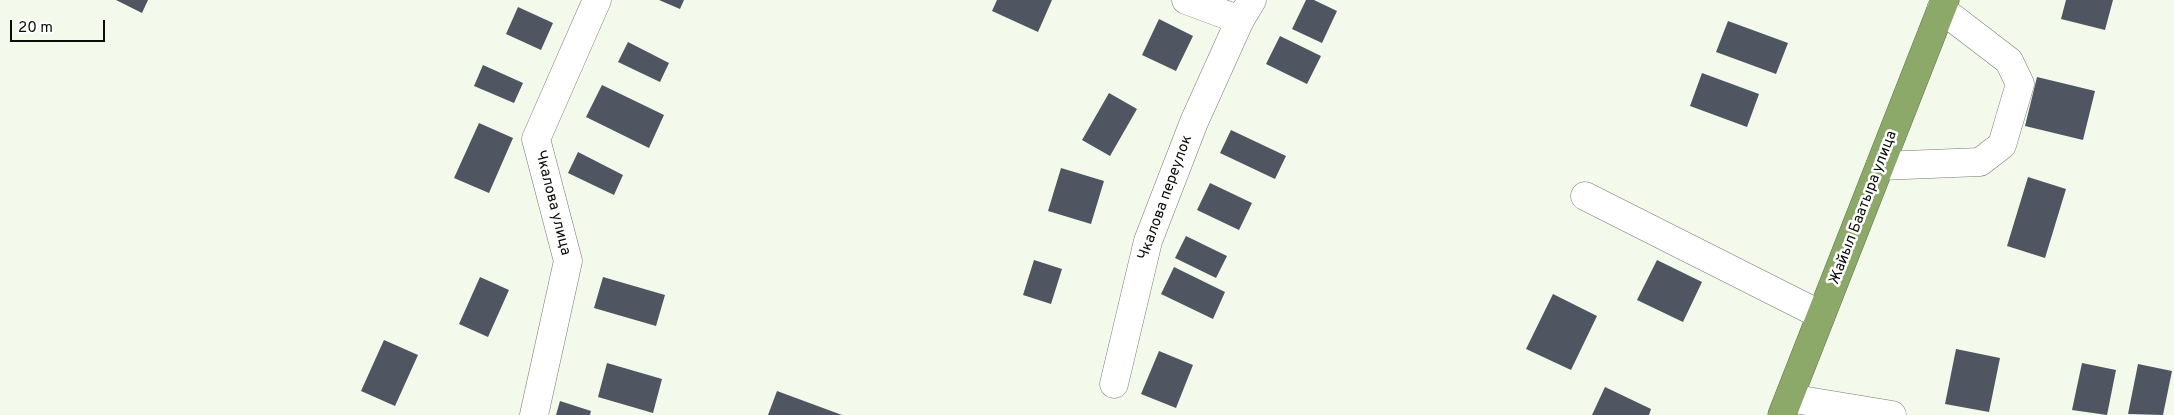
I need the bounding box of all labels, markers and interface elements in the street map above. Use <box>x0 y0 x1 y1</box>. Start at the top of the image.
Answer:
scale bar <box>12 10 108 42</box>
text: 20 m <box>18 19 53 38</box>
street label: Жайыл Баатыра улица <box>1826 129 1902 287</box>
street label: Чкалова переулок <box>1135 133 1197 263</box>
street label: Чкалова улица <box>530 149 574 257</box>

